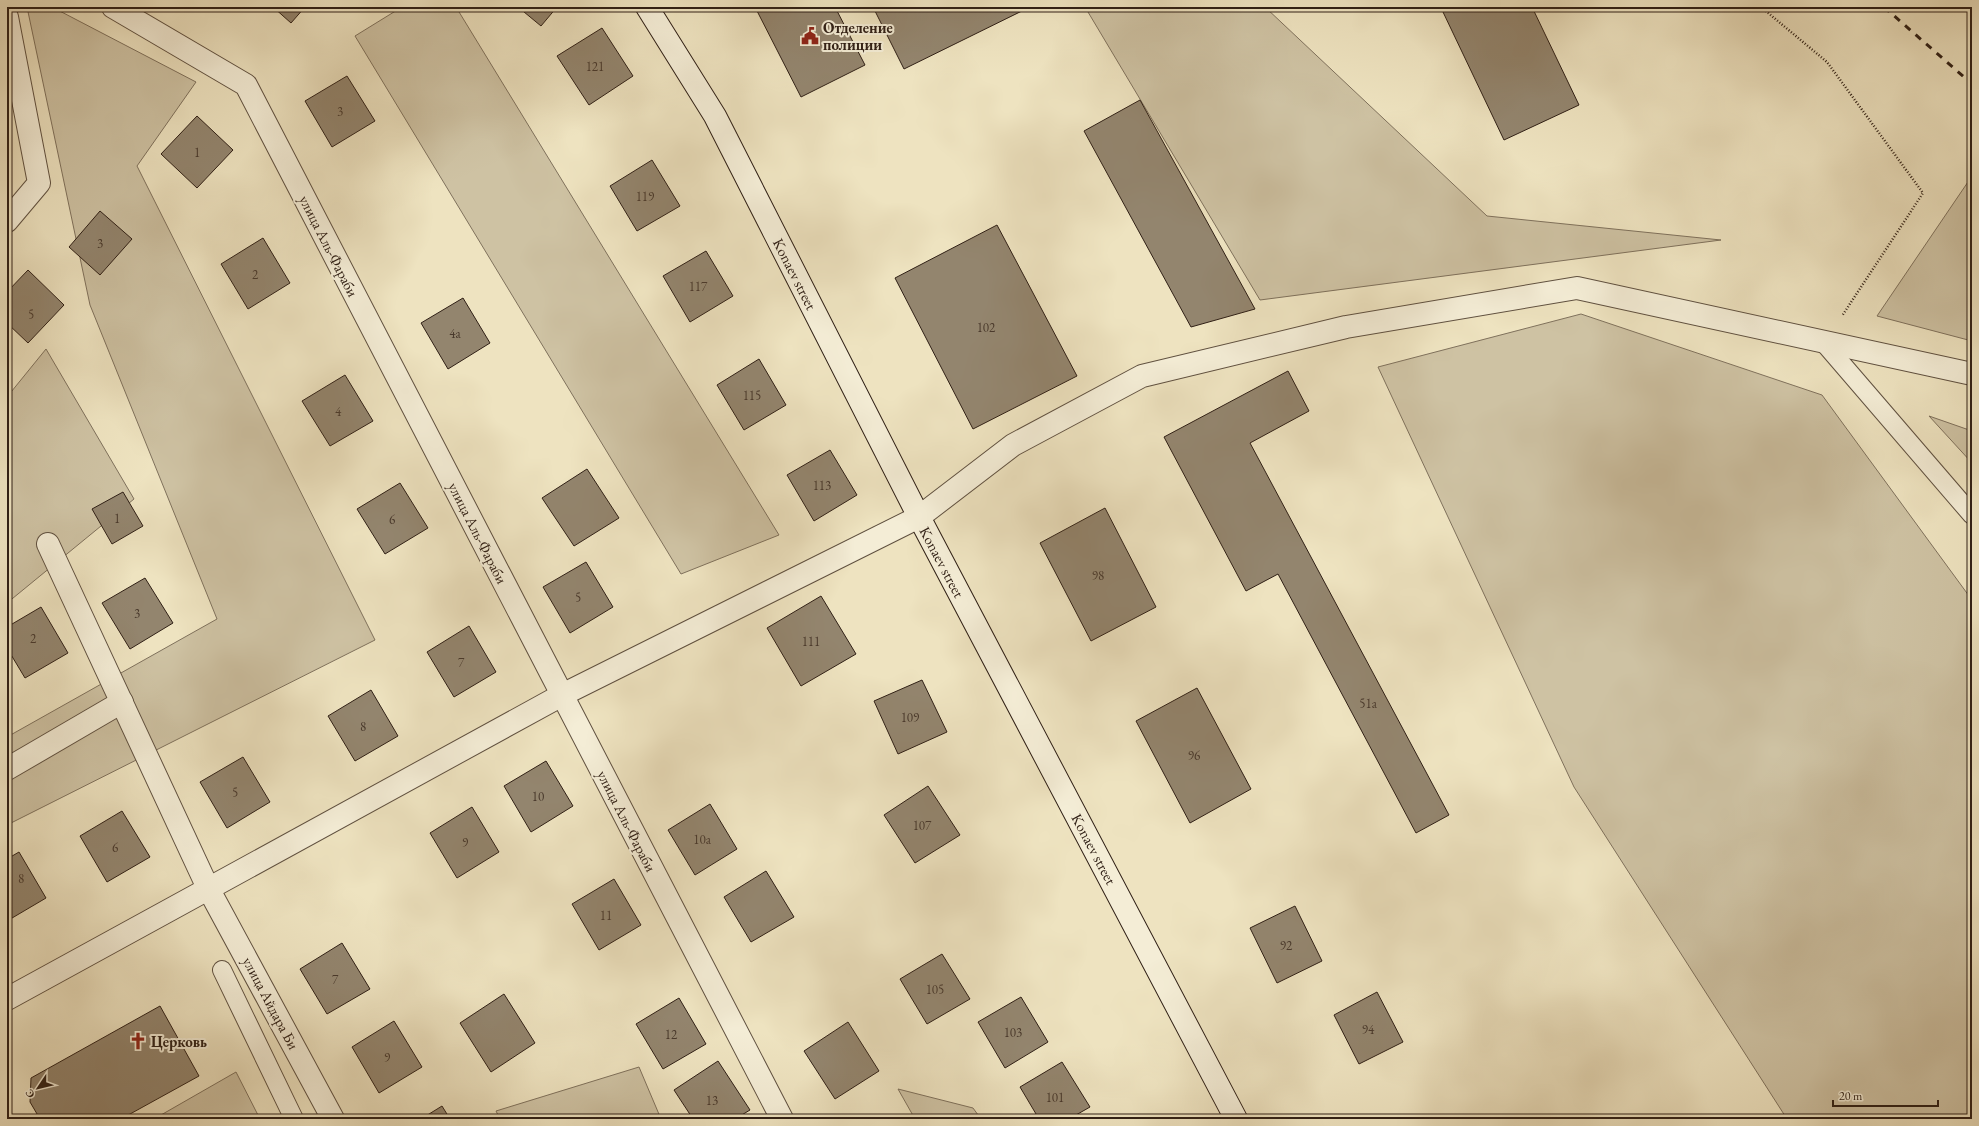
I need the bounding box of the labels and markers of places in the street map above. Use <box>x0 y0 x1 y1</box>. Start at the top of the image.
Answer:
place label: Отделение полиции <box>823 18 893 54</box>
public building icon: Отделение полиции <box>800 26 820 46</box>
church icon: Церковь <box>128 1031 148 1051</box>
place label: Церковь <box>151 1032 207 1051</box>

